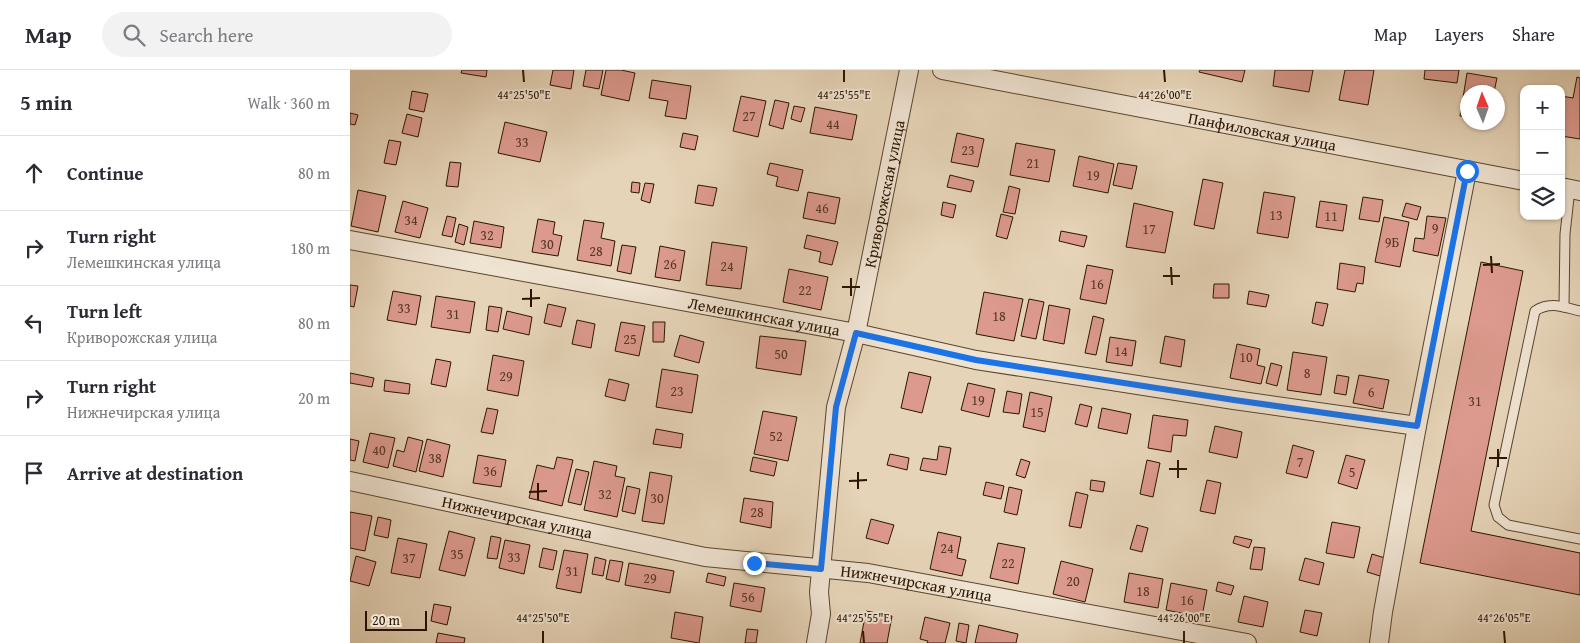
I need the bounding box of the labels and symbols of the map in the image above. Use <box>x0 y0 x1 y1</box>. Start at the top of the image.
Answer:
north arrow <box>1460 85 1505 130</box>
text: 44°25'50"E <box>497 86 551 103</box>
text: 44°25'55"E <box>817 86 871 103</box>
text: 44°26'00"E <box>1138 86 1192 103</box>
street label: Панфиловская улица <box>1186 105 1339 157</box>
house number: 27 <box>742 106 756 126</box>
house number: 44 <box>826 114 840 134</box>
street label: Криворожская улица <box>857 117 911 270</box>
house number: 33 <box>515 132 529 152</box>
house number: 23 <box>961 140 975 160</box>
house number: 21 <box>1026 153 1040 173</box>
route start <box>1456 160 1479 183</box>
house number: 19 <box>1086 165 1100 185</box>
house number: 46 <box>815 198 829 218</box>
house number: 13 <box>1269 205 1283 225</box>
house number: 11 <box>1324 206 1338 226</box>
house number: 34 <box>404 210 418 230</box>
house number: 9 <box>1432 218 1439 238</box>
house number: 17 <box>1142 219 1156 239</box>
house number: 32 <box>480 225 494 245</box>
house number: 9Б <box>1385 232 1399 252</box>
house number: 30 <box>540 234 554 254</box>
house number: 28 <box>589 241 603 261</box>
house number: 26 <box>663 254 677 274</box>
house number: 24 <box>720 256 734 276</box>
house number: 16 <box>1090 274 1104 294</box>
house number: 22 <box>798 280 812 300</box>
street label: Лемешкинская улица <box>686 290 842 342</box>
house number: 33 <box>397 298 411 318</box>
house number: 31 <box>446 304 460 324</box>
house number: 18 <box>992 306 1006 326</box>
house number: 25 <box>623 329 637 349</box>
house number: 14 <box>1114 341 1128 361</box>
house number: 50 <box>774 344 788 364</box>
house number: 10 <box>1239 347 1253 367</box>
house number: 8 <box>1304 363 1311 383</box>
house number: 29 <box>499 366 513 386</box>
house number: 23 <box>670 381 684 401</box>
house number: 6 <box>1368 382 1375 402</box>
house number: 19 <box>971 390 985 410</box>
house number: 31 <box>1468 391 1482 411</box>
house number: 15 <box>1030 402 1044 422</box>
house number: 52 <box>769 426 783 446</box>
house number: 40 <box>372 440 386 460</box>
house number: 38 <box>428 448 442 468</box>
house number: 7 <box>1297 452 1304 472</box>
house number: 36 <box>483 461 497 481</box>
house number: 5 <box>1349 462 1355 482</box>
house number: 32 <box>598 484 612 504</box>
house number: 30 <box>650 488 664 508</box>
street label: Нижнечирская улица <box>440 489 595 545</box>
house number: 28 <box>750 502 764 522</box>
house number: 24 <box>940 538 954 558</box>
house number: 35 <box>450 544 464 564</box>
house number: 33 <box>507 547 521 567</box>
house number: 37 <box>402 548 416 568</box>
route end <box>743 552 766 575</box>
house number: 22 <box>1001 553 1015 573</box>
street label: Нижнечирская улица <box>839 558 994 608</box>
house number: 31 <box>565 561 579 581</box>
house number: 29 <box>643 568 657 588</box>
house number: 20 <box>1066 571 1080 591</box>
house number: 18 <box>1136 581 1150 601</box>
house number: 56 <box>741 587 755 607</box>
house number: 16 <box>1180 590 1194 610</box>
scale bar <box>365 608 428 631</box>
text: 44°25'50"E <box>516 609 570 626</box>
text: 44°25'55"E <box>836 609 890 626</box>
text: 44°26'00"E <box>1157 609 1211 626</box>
text: 44°26'05"E <box>1477 609 1531 626</box>

